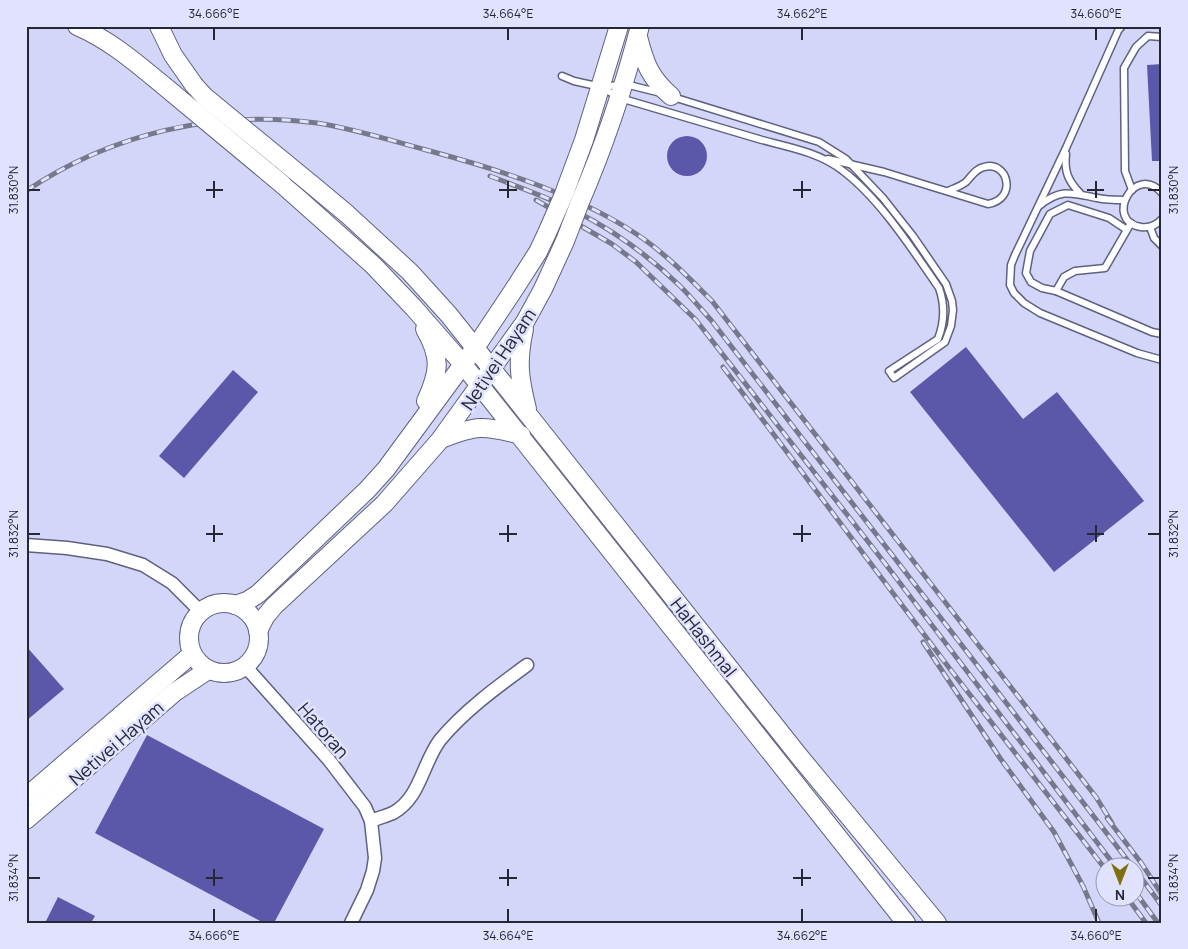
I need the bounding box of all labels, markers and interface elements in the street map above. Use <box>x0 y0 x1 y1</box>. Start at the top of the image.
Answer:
text: 34.666°E <box>188 5 240 22</box>
text: 34.664°E <box>483 5 534 22</box>
text: 34.662°E <box>777 5 827 22</box>
text: 34.660°E <box>1071 5 1122 22</box>
text: 31.830°N <box>5 166 22 214</box>
text: 31.830°N <box>1165 166 1182 214</box>
street label: Netivei Hayam <box>455 304 541 414</box>
text: 31.832°N <box>5 510 22 558</box>
text: 31.832°N <box>1165 510 1182 558</box>
street label: HaHashmal <box>666 592 742 682</box>
street label: Netivei Hayam <box>64 695 168 791</box>
street label: Hatoran <box>293 697 355 763</box>
text: 31.834°N <box>5 854 22 902</box>
text: 31.834°N <box>1165 854 1182 902</box>
north arrow <box>1096 856 1146 906</box>
text: N <box>1115 886 1125 905</box>
text: 34.666°E <box>188 927 240 944</box>
text: 34.664°E <box>483 927 534 944</box>
text: 34.662°E <box>777 927 827 944</box>
text: 34.660°E <box>1071 927 1122 944</box>

